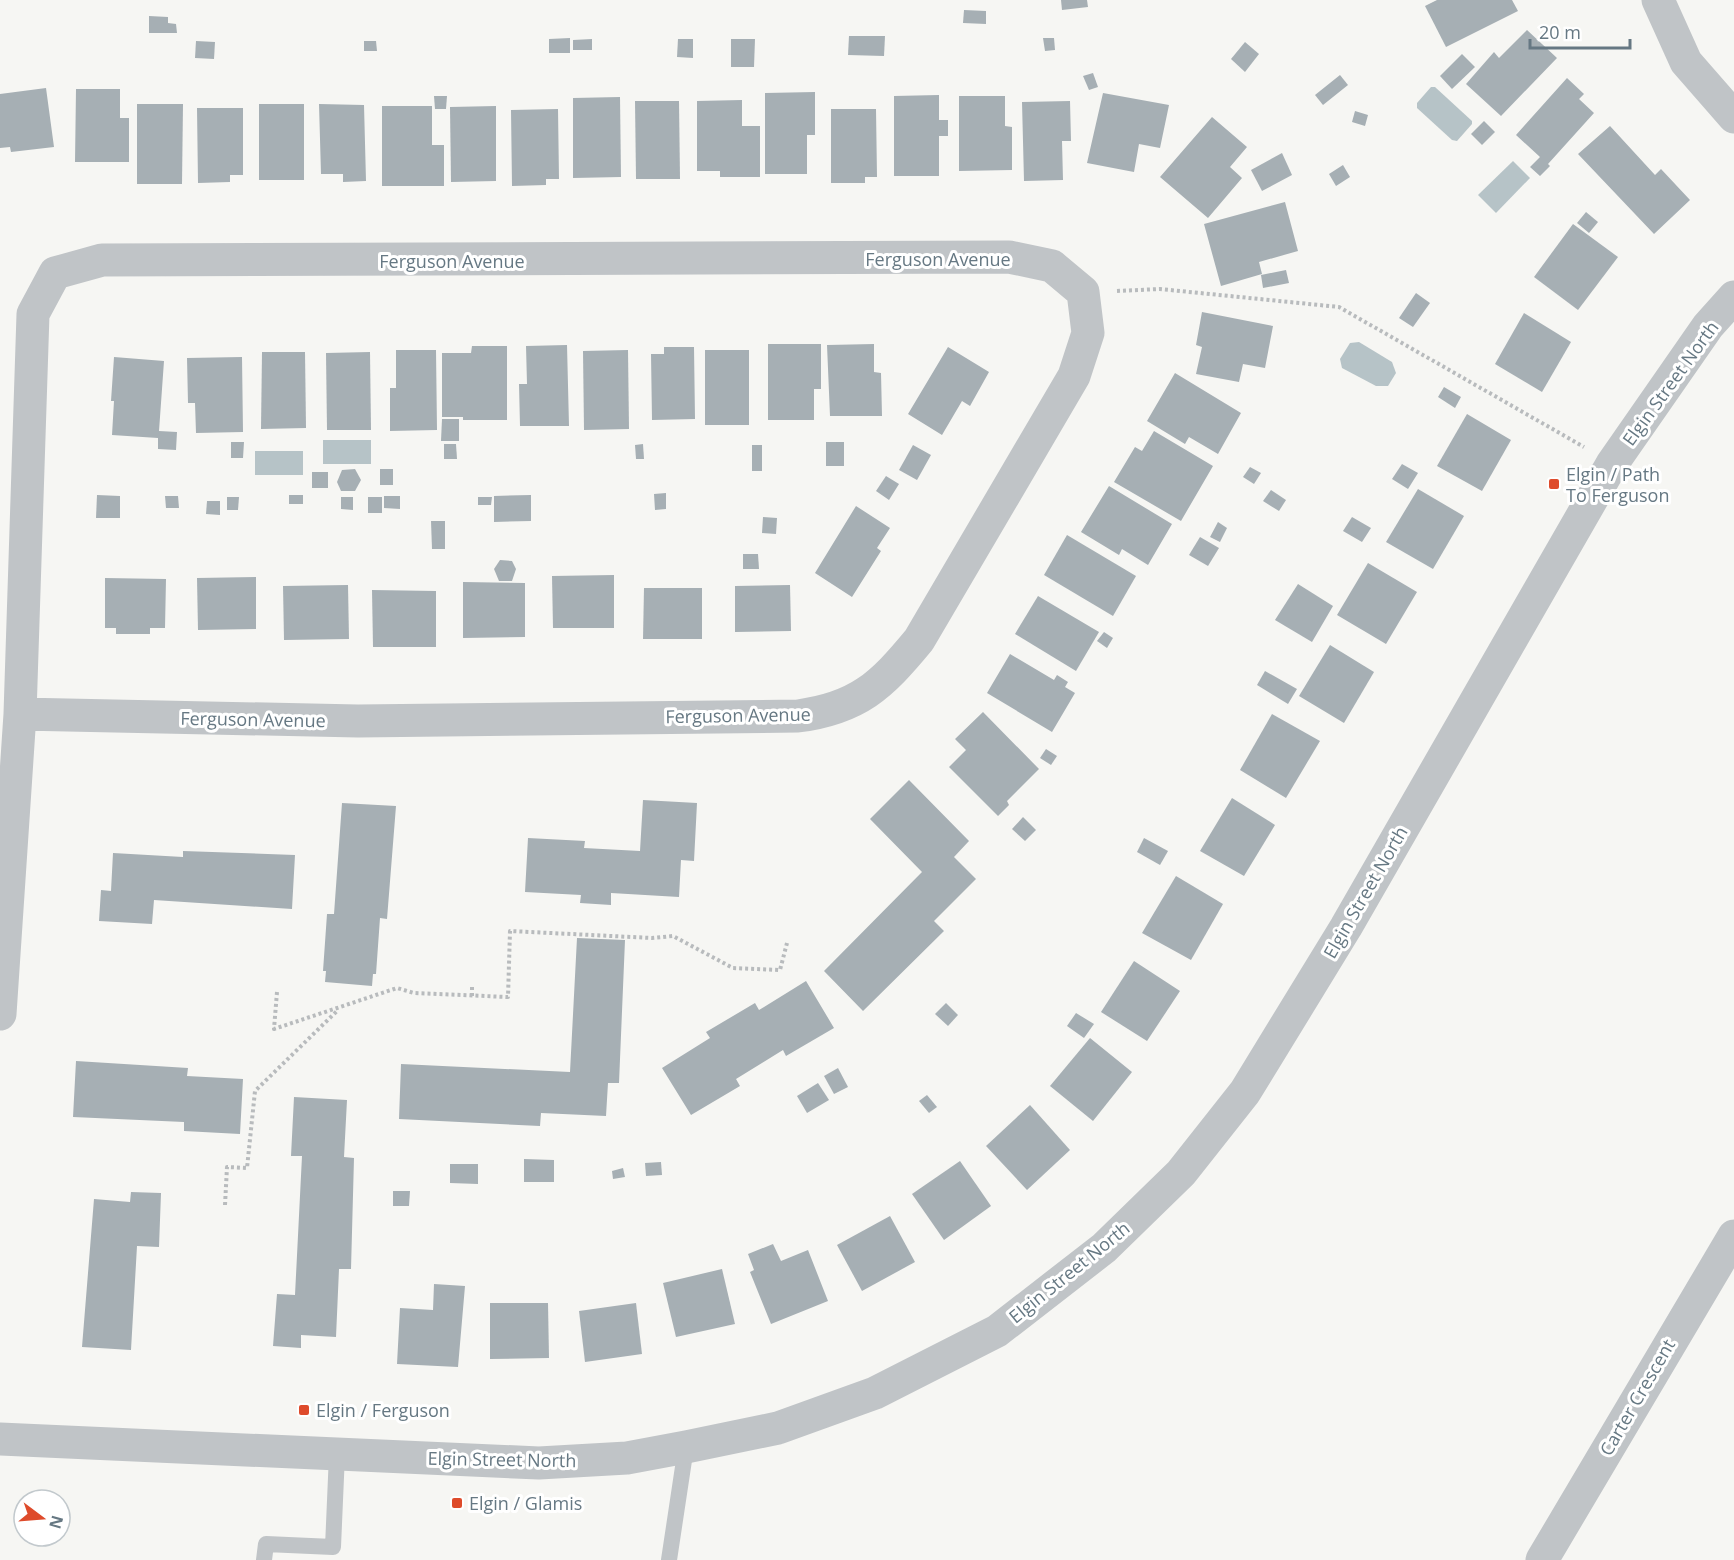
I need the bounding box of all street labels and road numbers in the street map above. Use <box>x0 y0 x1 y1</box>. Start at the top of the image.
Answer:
street label: Ferguson Avenue <box>865 247 1011 271</box>
street label: Ferguson Avenue <box>379 249 525 273</box>
street label: Elgin Street North <box>1617 316 1723 450</box>
street label: Ferguson Avenue <box>665 702 811 728</box>
street label: Ferguson Avenue <box>180 706 326 732</box>
street label: Elgin Street North <box>1317 822 1413 962</box>
street label: Elgin Street North <box>1004 1216 1134 1328</box>
street label: Carter Crescent <box>1594 1334 1680 1460</box>
street label: Elgin Street North <box>427 1446 577 1472</box>

